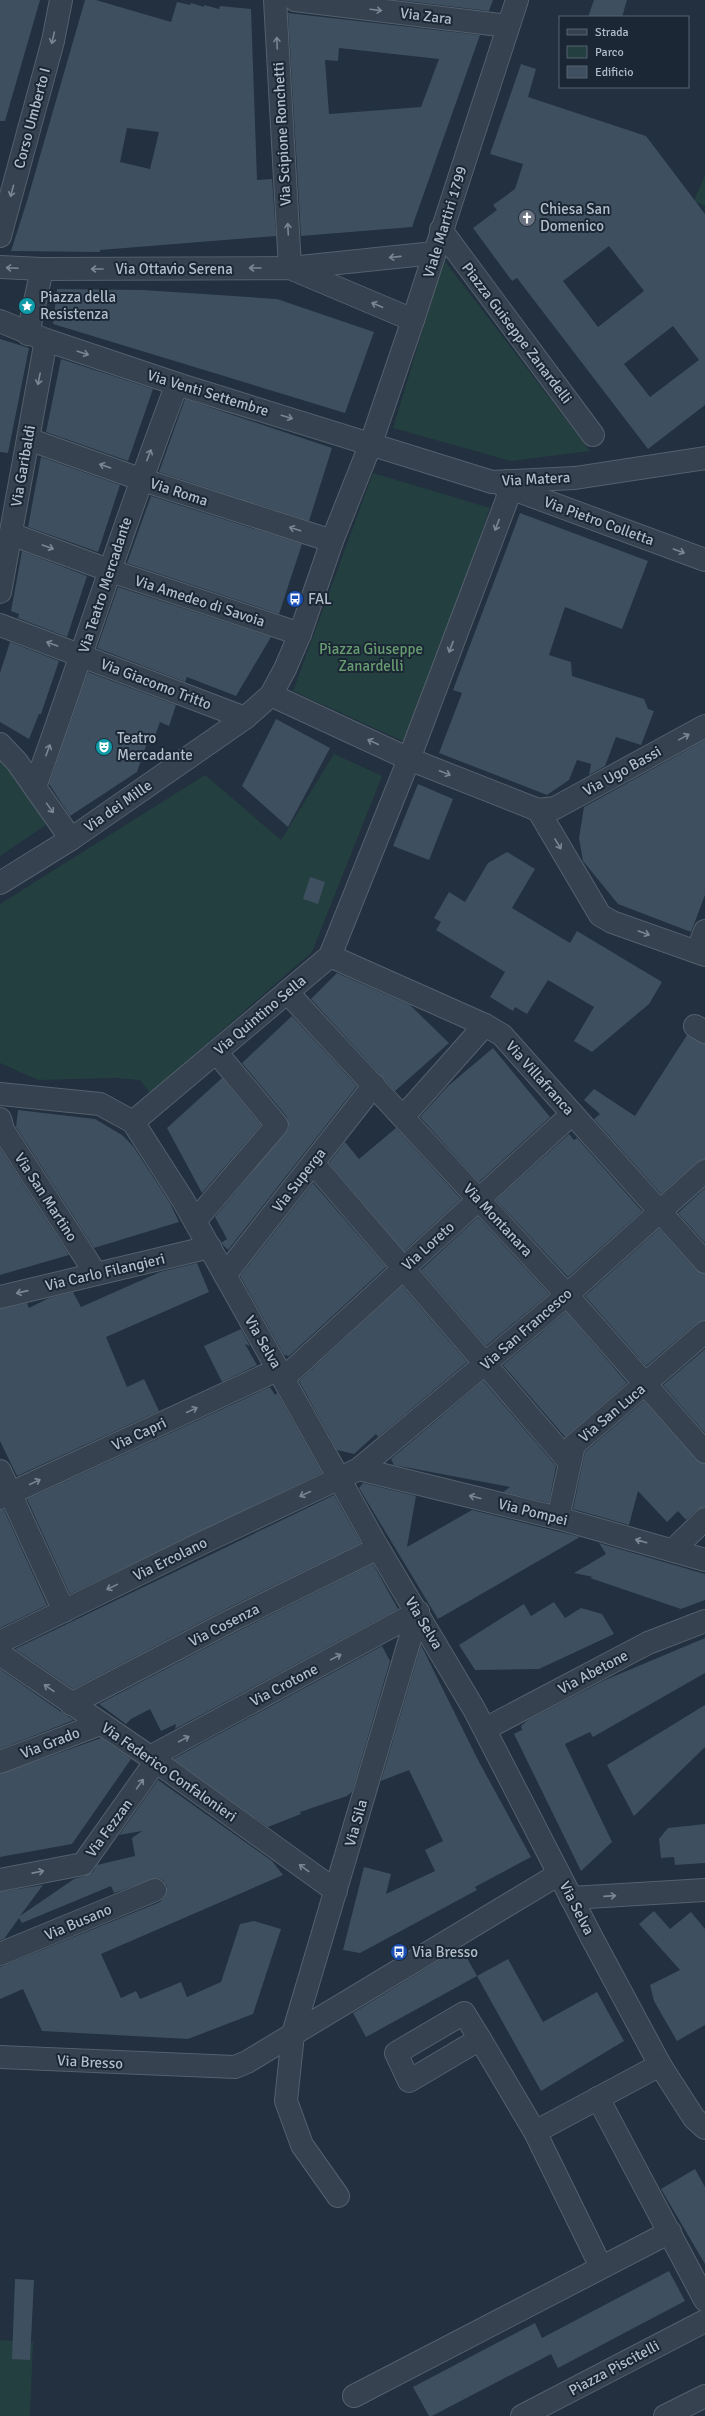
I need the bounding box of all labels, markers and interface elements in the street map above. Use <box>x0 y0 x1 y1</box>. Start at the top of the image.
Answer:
street label: Via Zara <box>399 4 453 28</box>
one-way arrow <box>369 6 382 14</box>
legend <box>559 16 689 88</box>
text: Strada <box>595 25 629 40</box>
one-way arrow <box>49 31 57 44</box>
one-way arrow <box>274 37 281 50</box>
text: Parco <box>595 45 624 60</box>
street label: Via Scipione Ronchetti <box>269 62 295 206</box>
text: Edificio <box>595 65 633 80</box>
street label: Corso Umberto I <box>10 66 54 170</box>
street label: Viale Martiri 1799 <box>419 164 471 280</box>
one-way arrow <box>8 184 15 197</box>
place label: Chiesa San Domenico <box>540 200 610 235</box>
church icon: Chiesa San Domenico <box>517 208 537 228</box>
one-way arrow <box>284 223 291 236</box>
one-way arrow <box>389 253 402 261</box>
street label: Piazza Guiseppe Zanardelli <box>458 259 576 407</box>
street label: Via Ottavio Serena <box>115 260 233 278</box>
one-way arrow <box>6 264 19 271</box>
one-way arrow <box>249 264 262 272</box>
one-way arrow <box>91 265 104 273</box>
place label: Piazza della Resistenza <box>40 288 116 323</box>
place icon: Piazza della Resistenza <box>17 296 37 316</box>
one-way arrow <box>372 301 384 308</box>
one-way arrow <box>77 350 90 357</box>
street label: Via Venti Settembre <box>145 366 271 420</box>
one-way arrow <box>35 372 43 385</box>
one-way arrow <box>281 414 294 421</box>
street label: Via Garibaldi <box>7 424 39 508</box>
one-way arrow <box>146 450 154 462</box>
one-way arrow <box>99 462 111 470</box>
street label: Via Matera <box>501 468 571 490</box>
street label: Via Roma <box>148 474 210 510</box>
street label: Via Pietro Colletta <box>541 493 657 549</box>
street label: Via Teatro Mercadante <box>74 515 136 655</box>
one-way arrow <box>493 519 501 531</box>
one-way arrow <box>288 525 301 532</box>
one-way arrow <box>41 544 53 552</box>
one-way arrow <box>673 547 685 555</box>
street label: Via Amedeo di Savoia <box>133 571 267 631</box>
bus stop icon: FAL <box>285 589 305 609</box>
place label: FAL <box>308 590 332 608</box>
one-way arrow <box>45 640 58 647</box>
park label: Piazza Giuseppe Zanardelli <box>319 640 423 675</box>
one-way arrow <box>447 640 455 652</box>
street label: Via Giacomo Tritto <box>98 655 214 713</box>
place label: Teatro Mercadante <box>117 729 193 764</box>
one-way arrow <box>678 732 690 740</box>
theatre icon: Teatro Mercadante <box>94 737 114 757</box>
one-way arrow <box>368 738 380 745</box>
street label: Via Ugo Bassi <box>580 742 664 800</box>
one-way arrow <box>45 744 52 757</box>
one-way arrow <box>439 770 451 778</box>
street label: Via dei Mille <box>81 776 155 836</box>
one-way arrow <box>46 802 54 813</box>
one-way arrow <box>554 838 562 849</box>
one-way arrow <box>637 930 649 938</box>
street label: Via Quintino Sella <box>210 971 310 1059</box>
street label: Via Villafranca <box>502 1037 578 1119</box>
street label: Via Superga <box>268 1144 330 1216</box>
street label: Via San Martino <box>11 1149 81 1245</box>
street label: Via Montanara <box>460 1180 536 1260</box>
street label: Via Loreto <box>398 1218 458 1274</box>
street label: Via Carlo Filangieri <box>43 1249 167 1295</box>
street label: Via San Francesco <box>476 1284 576 1374</box>
one-way arrow <box>16 1288 29 1296</box>
street label: Via Selva <box>241 1312 285 1372</box>
street label: Via San Luca <box>575 1380 649 1446</box>
one-way arrow <box>185 1406 197 1413</box>
street label: Via Capri <box>109 1414 169 1454</box>
one-way arrow <box>29 1478 41 1485</box>
one-way arrow <box>300 1491 312 1498</box>
one-way arrow <box>468 1493 481 1501</box>
street label: Via Pompei <box>496 1495 570 1529</box>
street label: Via Ercolano <box>130 1533 210 1585</box>
one-way arrow <box>635 1537 648 1544</box>
one-way arrow <box>107 1584 119 1591</box>
street label: Via Selva <box>401 1593 447 1653</box>
street label: Via Cosenza <box>186 1600 262 1650</box>
street label: Via Abetone <box>555 1646 631 1698</box>
one-way arrow <box>330 1652 342 1660</box>
street label: Via Crotone <box>247 1660 321 1710</box>
one-way arrow <box>44 1684 55 1693</box>
street label: Via Federico Confalonieri <box>98 1718 240 1826</box>
street label: Via Grado <box>18 1723 82 1763</box>
one-way arrow <box>178 1734 190 1742</box>
one-way arrow <box>136 1779 144 1790</box>
street label: Via Fezzan <box>82 1795 136 1861</box>
street label: Via Sila <box>341 1797 371 1849</box>
one-way arrow <box>299 1864 310 1872</box>
one-way arrow <box>31 1868 44 1876</box>
street label: Via Selva <box>556 1878 598 1938</box>
one-way arrow <box>603 1892 616 1899</box>
street label: Via Busano <box>42 1900 114 1944</box>
bus stop icon: Via Bresso <box>389 1942 409 1962</box>
place label: Via Bresso <box>412 1943 478 1961</box>
street label: Via Bresso <box>57 2051 124 2073</box>
street label: Piazza Piscitelli <box>566 2337 662 2399</box>

